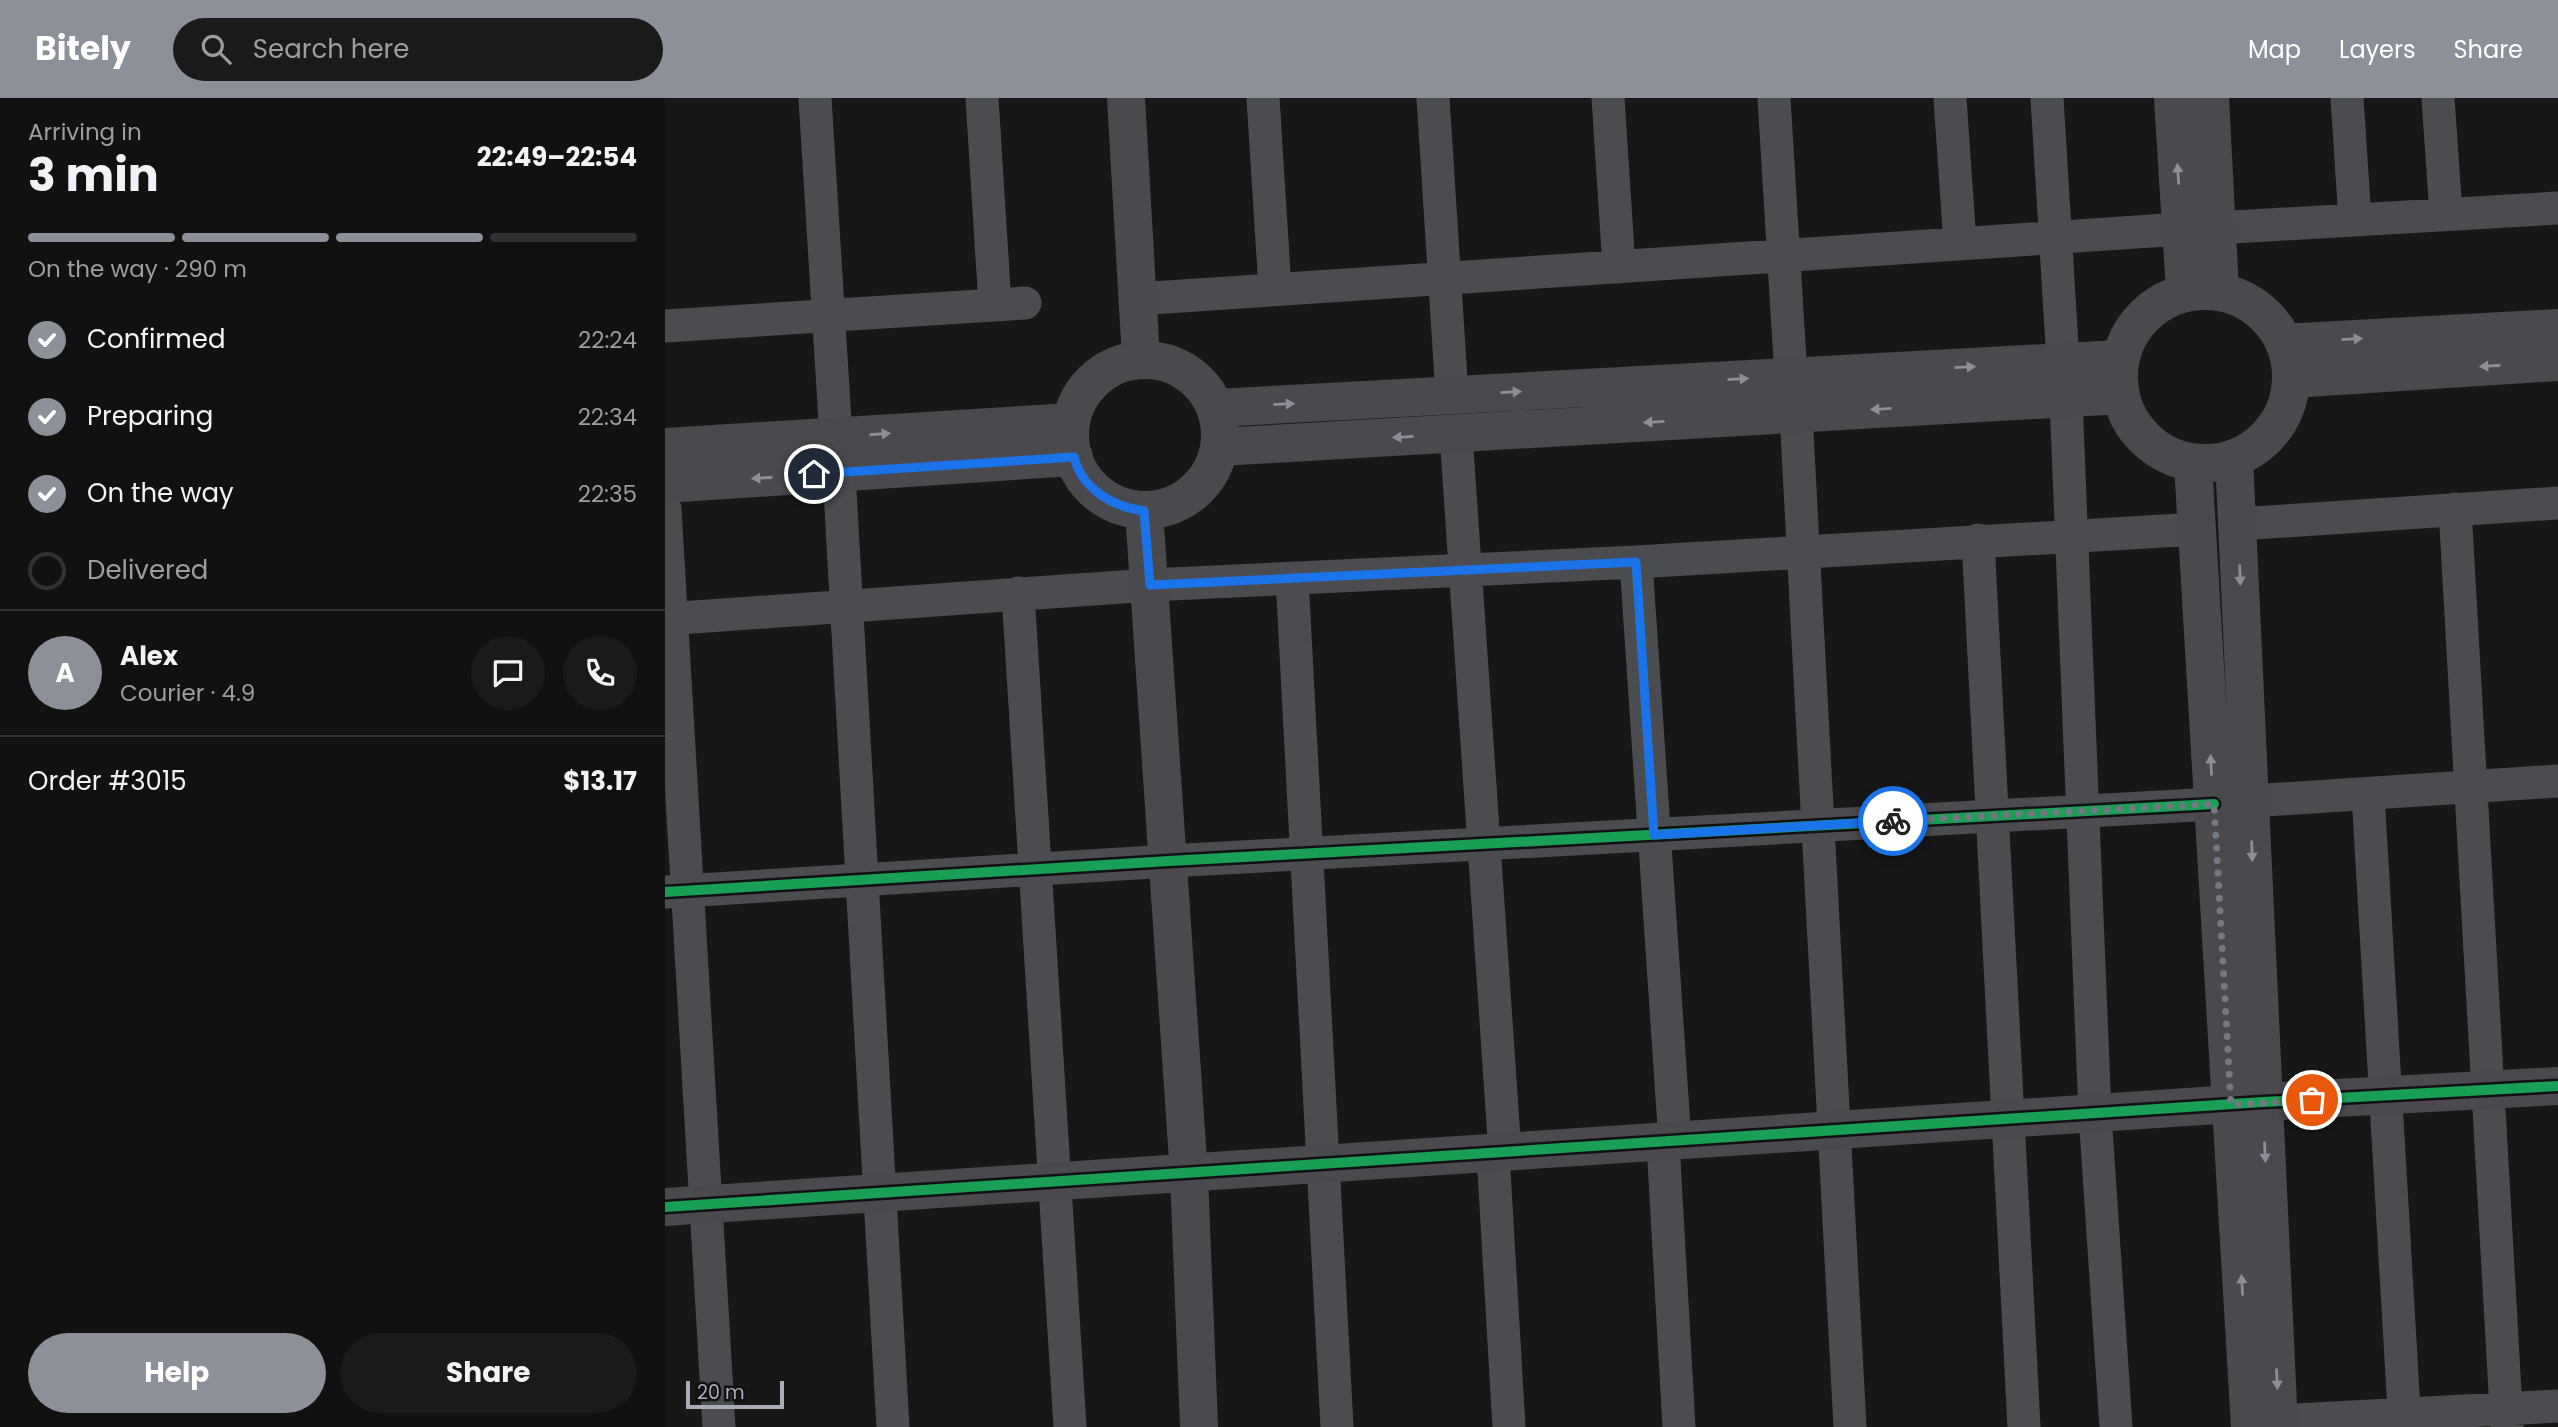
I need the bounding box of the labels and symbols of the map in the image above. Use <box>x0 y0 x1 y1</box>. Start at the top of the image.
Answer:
one-way arrow <box>2172 163 2183 185</box>
one-way arrow <box>2341 334 2363 345</box>
one-way arrow <box>2479 361 2501 372</box>
one-way arrow <box>1955 362 1977 373</box>
one-way arrow <box>1727 374 1749 385</box>
one-way arrow <box>1500 386 1522 397</box>
one-way arrow <box>1273 399 1295 410</box>
one-way arrow <box>1870 404 1892 415</box>
one-way arrow <box>1643 417 1665 428</box>
one-way arrow <box>869 428 891 439</box>
one-way arrow <box>1391 432 1413 443</box>
pin <box>784 444 844 504</box>
one-way arrow <box>750 473 772 484</box>
one-way arrow <box>2235 564 2246 586</box>
one-way arrow <box>2205 754 2216 776</box>
courier <box>1858 786 1928 856</box>
one-way arrow <box>2247 840 2258 862</box>
pin <box>2282 1070 2342 1130</box>
one-way arrow <box>2260 1141 2271 1163</box>
one-way arrow <box>2236 1274 2247 1296</box>
one-way arrow <box>2271 1368 2282 1390</box>
scale bar <box>686 1378 784 1410</box>

